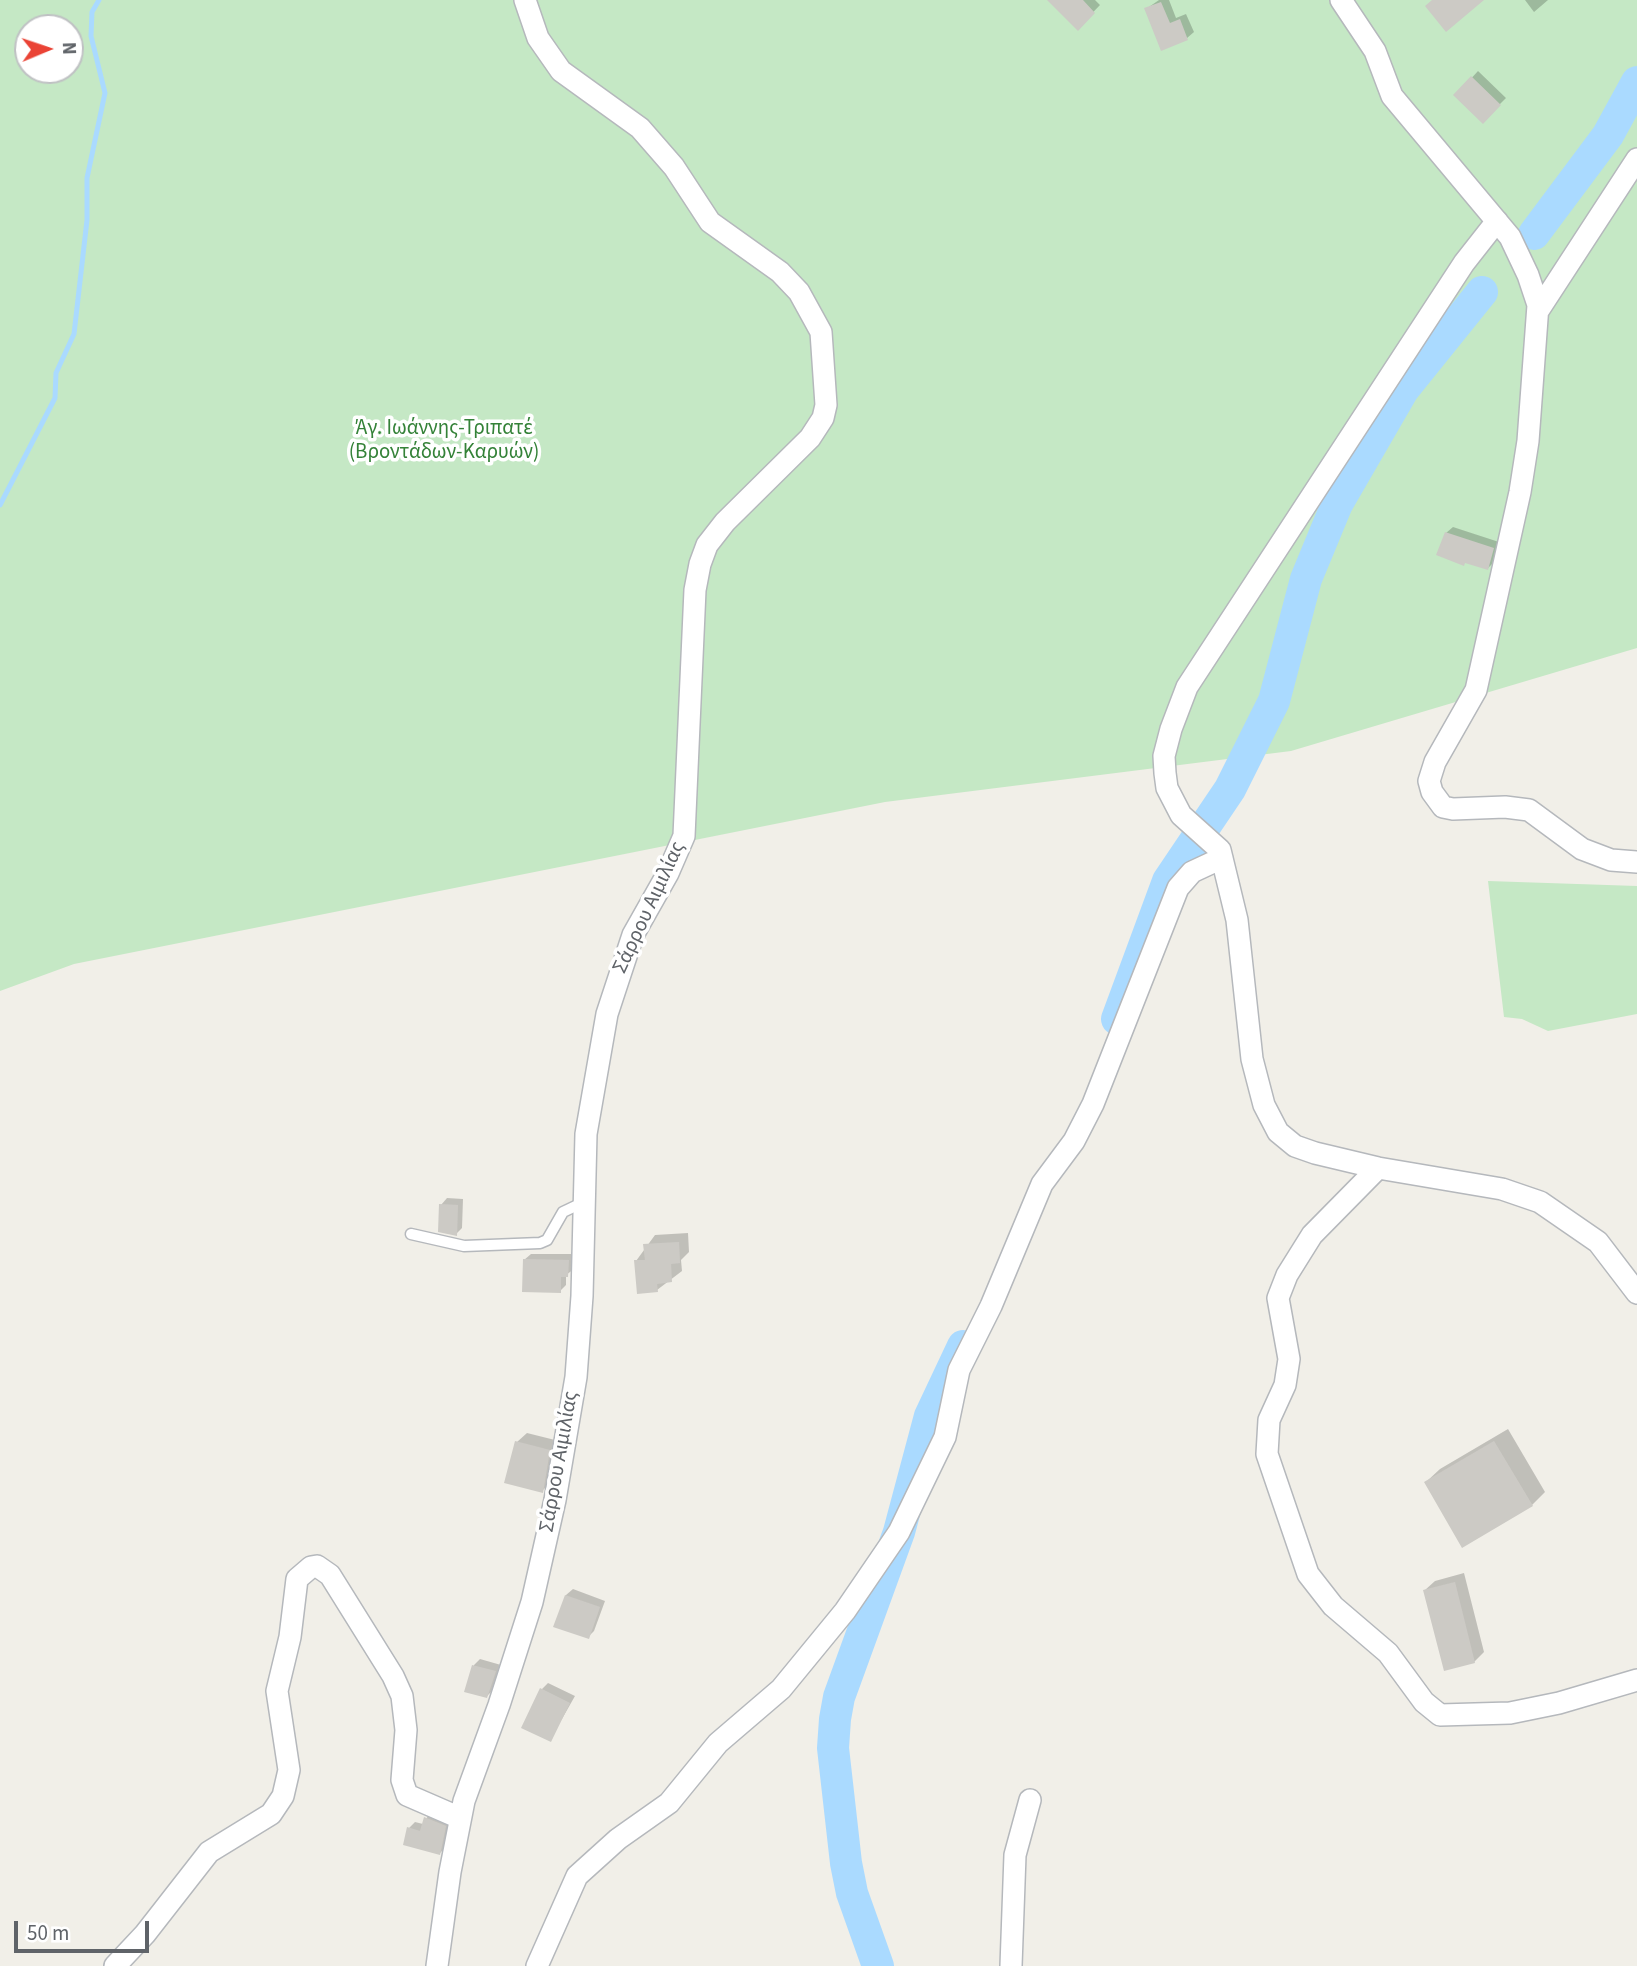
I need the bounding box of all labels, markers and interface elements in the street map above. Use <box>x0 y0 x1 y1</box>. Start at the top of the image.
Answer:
north arrow <box>14 14 84 84</box>
text: N <box>55 42 82 55</box>
park label: Άγ. Ιωάννης-Τριπατέ (Βροντάδων-Καρυών) <box>349 416 539 466</box>
street label: Σάρρου Αιμιλίας <box>608 838 692 978</box>
street label: Σάρρου Αιμιλίας <box>535 1390 585 1534</box>
scale bar <box>18 1906 152 1950</box>
text: 50 m <box>27 1918 69 1948</box>

